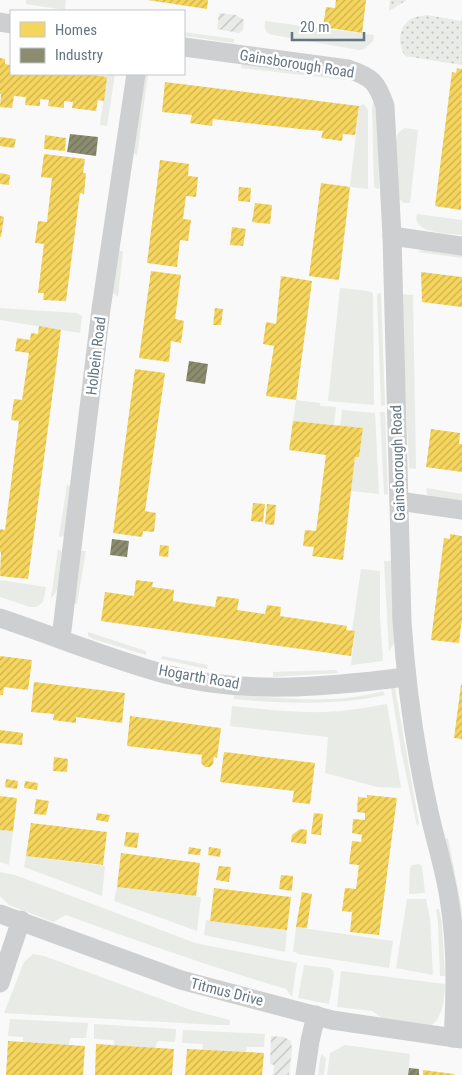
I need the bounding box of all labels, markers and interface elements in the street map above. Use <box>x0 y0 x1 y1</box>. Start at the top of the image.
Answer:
legend <box>10 10 185 75</box>
scale bar <box>292 10 364 42</box>
text: 20 m <box>300 18 330 36</box>
text: Homes <box>55 21 97 39</box>
text: Industry <box>55 46 103 64</box>
street label: Gainsborough Road <box>238 46 356 82</box>
street label: Holbein Road <box>82 316 110 396</box>
street label: Gainsborough Road <box>387 405 409 521</box>
street label: Hogarth Road <box>157 661 241 693</box>
street label: Titmus Drive <box>189 974 265 1010</box>

